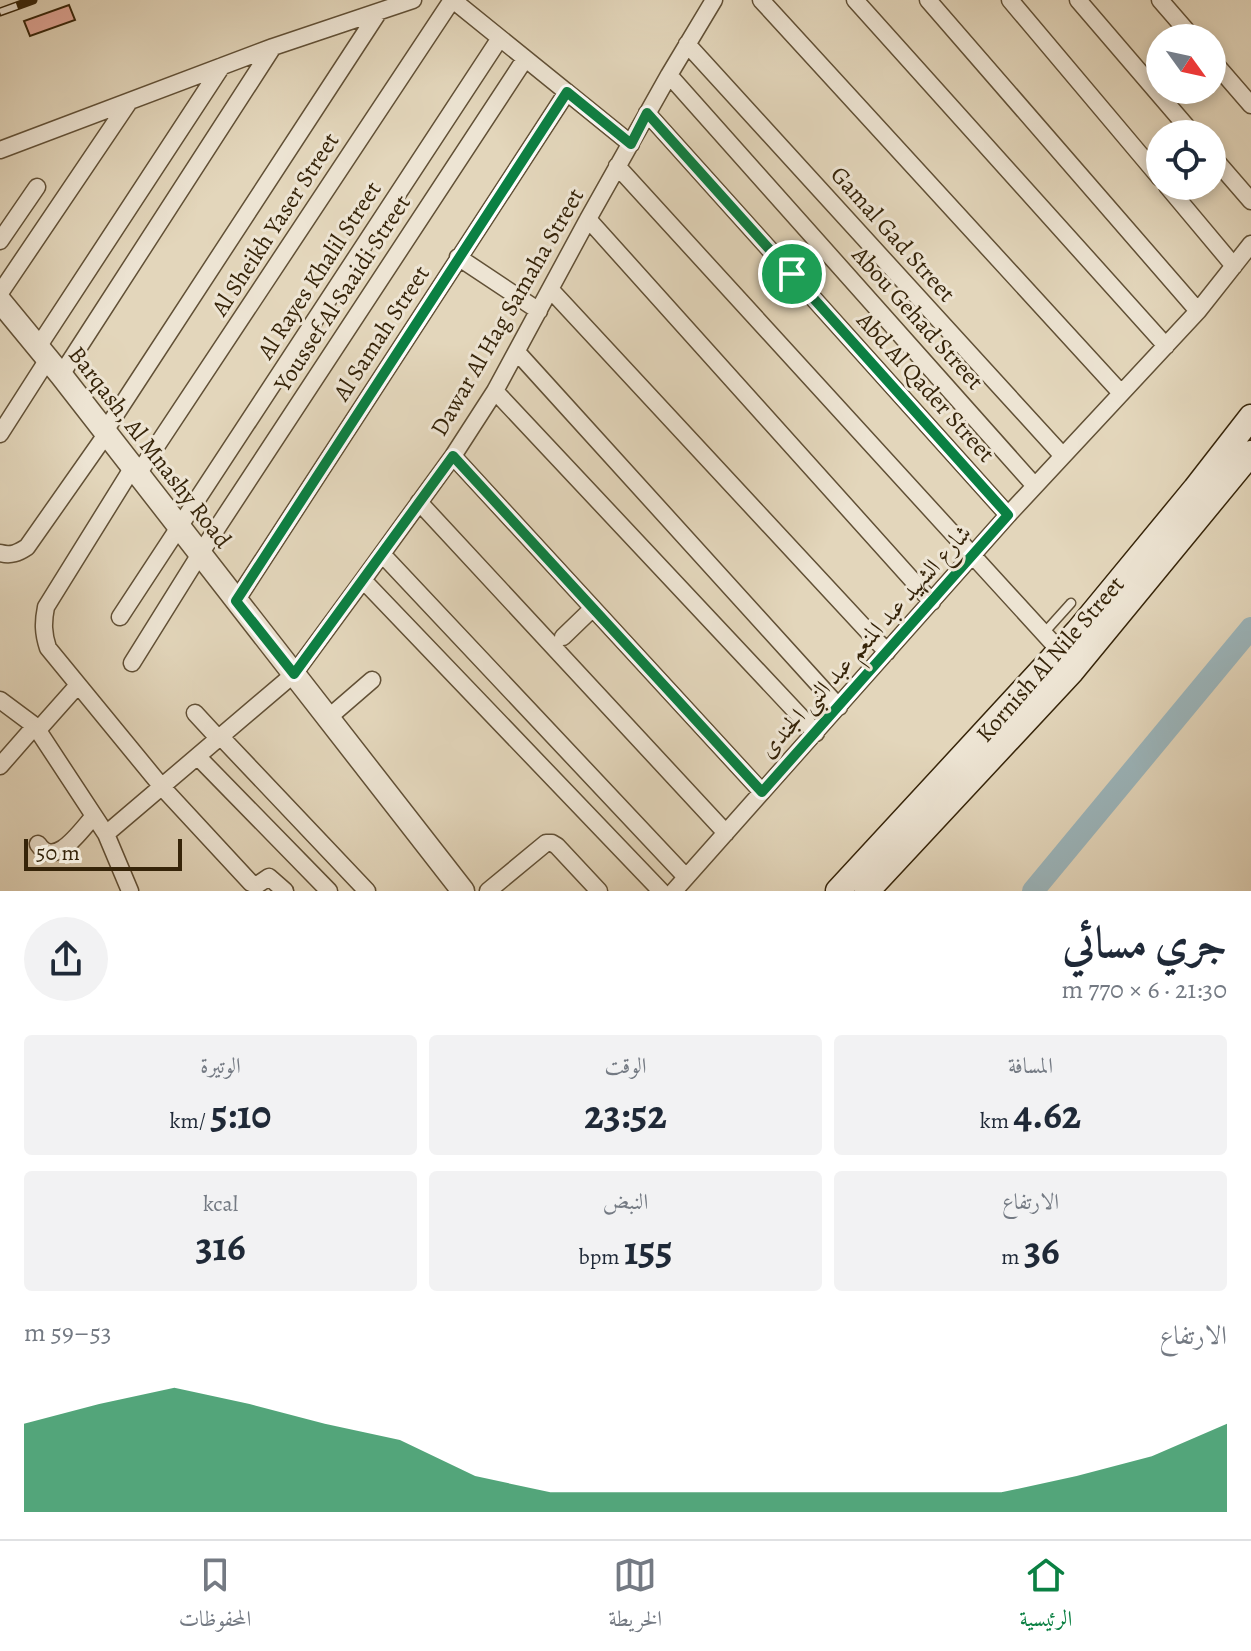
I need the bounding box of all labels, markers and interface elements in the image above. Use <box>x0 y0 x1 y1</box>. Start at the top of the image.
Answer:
north arrow <box>1146 24 1226 104</box>
map controls <box>1146 24 1226 200</box>
button: locate <box>1146 120 1226 200</box>
street label: Al Sheikh Yaser Street <box>203 126 346 323</box>
street label: Gamal Gad Street <box>823 159 963 309</box>
street label: Al Rayes Khalil Street <box>249 175 389 366</box>
street label: Dawar Al Hag Samaha Street <box>423 182 591 442</box>
street label: Youssef Al Saaidi Street <box>266 188 418 398</box>
street label: Abou Gehad Street <box>844 239 991 397</box>
pin <box>758 240 826 308</box>
icon: arrive <box>770 252 814 296</box>
street label: Al Samah Street <box>325 259 437 408</box>
street label: Abd Al Qader Street <box>849 304 1002 469</box>
street label: Barqash, Al Mnashy Road <box>61 340 239 555</box>
street label: شارع الشهيد عبد المنعم عبد النبى الجندى <box>752 517 983 769</box>
street label: Kornish Al Nile Street <box>969 569 1131 749</box>
scale bar <box>24 835 182 871</box>
text: 50 m <box>36 838 80 868</box>
text: جري مسائي <box>1063 912 1227 972</box>
button: share <box>24 917 108 1001</box>
text: 21:30 · 6 × 770 m <box>1061 972 1227 1007</box>
text: الوتيرة <box>200 1051 241 1081</box>
text: الوقت <box>604 1051 647 1081</box>
text: المسافة <box>1008 1051 1053 1081</box>
text: 5:10 <box>210 1087 271 1142</box>
text: 23:52 <box>584 1087 667 1142</box>
text: 4.62 <box>1013 1087 1081 1142</box>
text: /km <box>170 1106 210 1136</box>
text: km <box>980 1106 1013 1136</box>
text: النبض <box>603 1187 648 1217</box>
text: الارتفاع <box>1002 1187 1059 1217</box>
text: kcal <box>203 1189 238 1219</box>
text: 316 <box>195 1219 246 1274</box>
text: 155 <box>624 1223 672 1278</box>
text: 36 <box>1024 1223 1060 1278</box>
text: bpm <box>579 1242 624 1272</box>
text: m <box>1001 1242 1024 1272</box>
text: 53–59 m <box>24 1315 112 1350</box>
text: الارتفاع <box>1160 1318 1227 1353</box>
tab: المحفوظات <box>179 1553 251 1640</box>
tab: الخريطة <box>609 1553 662 1640</box>
tab: الرئيسية <box>1019 1553 1072 1640</box>

